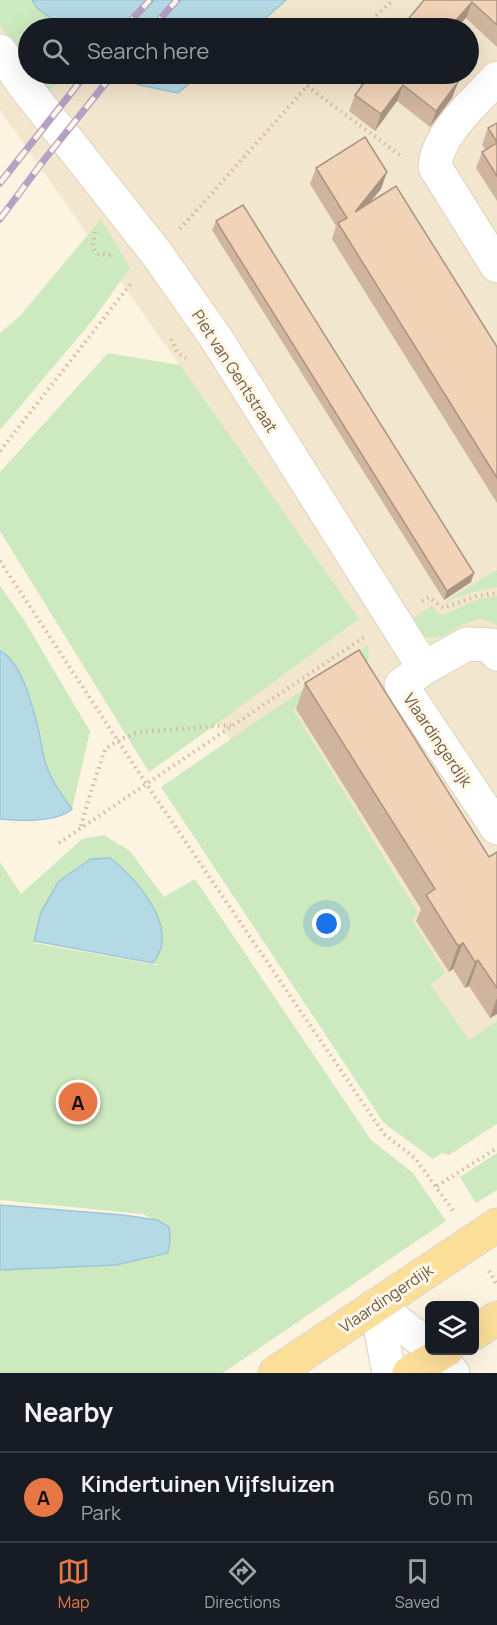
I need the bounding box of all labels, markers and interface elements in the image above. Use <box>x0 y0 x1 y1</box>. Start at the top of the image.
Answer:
search box <box>18 18 479 84</box>
icon: search <box>39 35 72 68</box>
text: Search here <box>87 36 209 66</box>
street label: Piet van Gentstraat <box>187 305 283 437</box>
street label: Vlaardingerdijk <box>398 689 478 792</box>
your location <box>312 909 341 938</box>
pin: A <box>58 1080 98 1124</box>
street label: Vlaardingerdijk <box>335 1258 438 1338</box>
map controls <box>425 1301 479 1355</box>
button: layers <box>425 1301 479 1355</box>
text: Nearby <box>24 1394 113 1430</box>
text: Kindertuinen Vijfsluizen <box>81 1469 335 1499</box>
text: A <box>37 1484 50 1511</box>
text: 60 m <box>427 1484 473 1511</box>
text: Park <box>81 1499 121 1526</box>
tab: Map <box>57 1555 90 1613</box>
tab: Directions <box>205 1555 280 1613</box>
tab: Saved <box>395 1555 440 1613</box>

